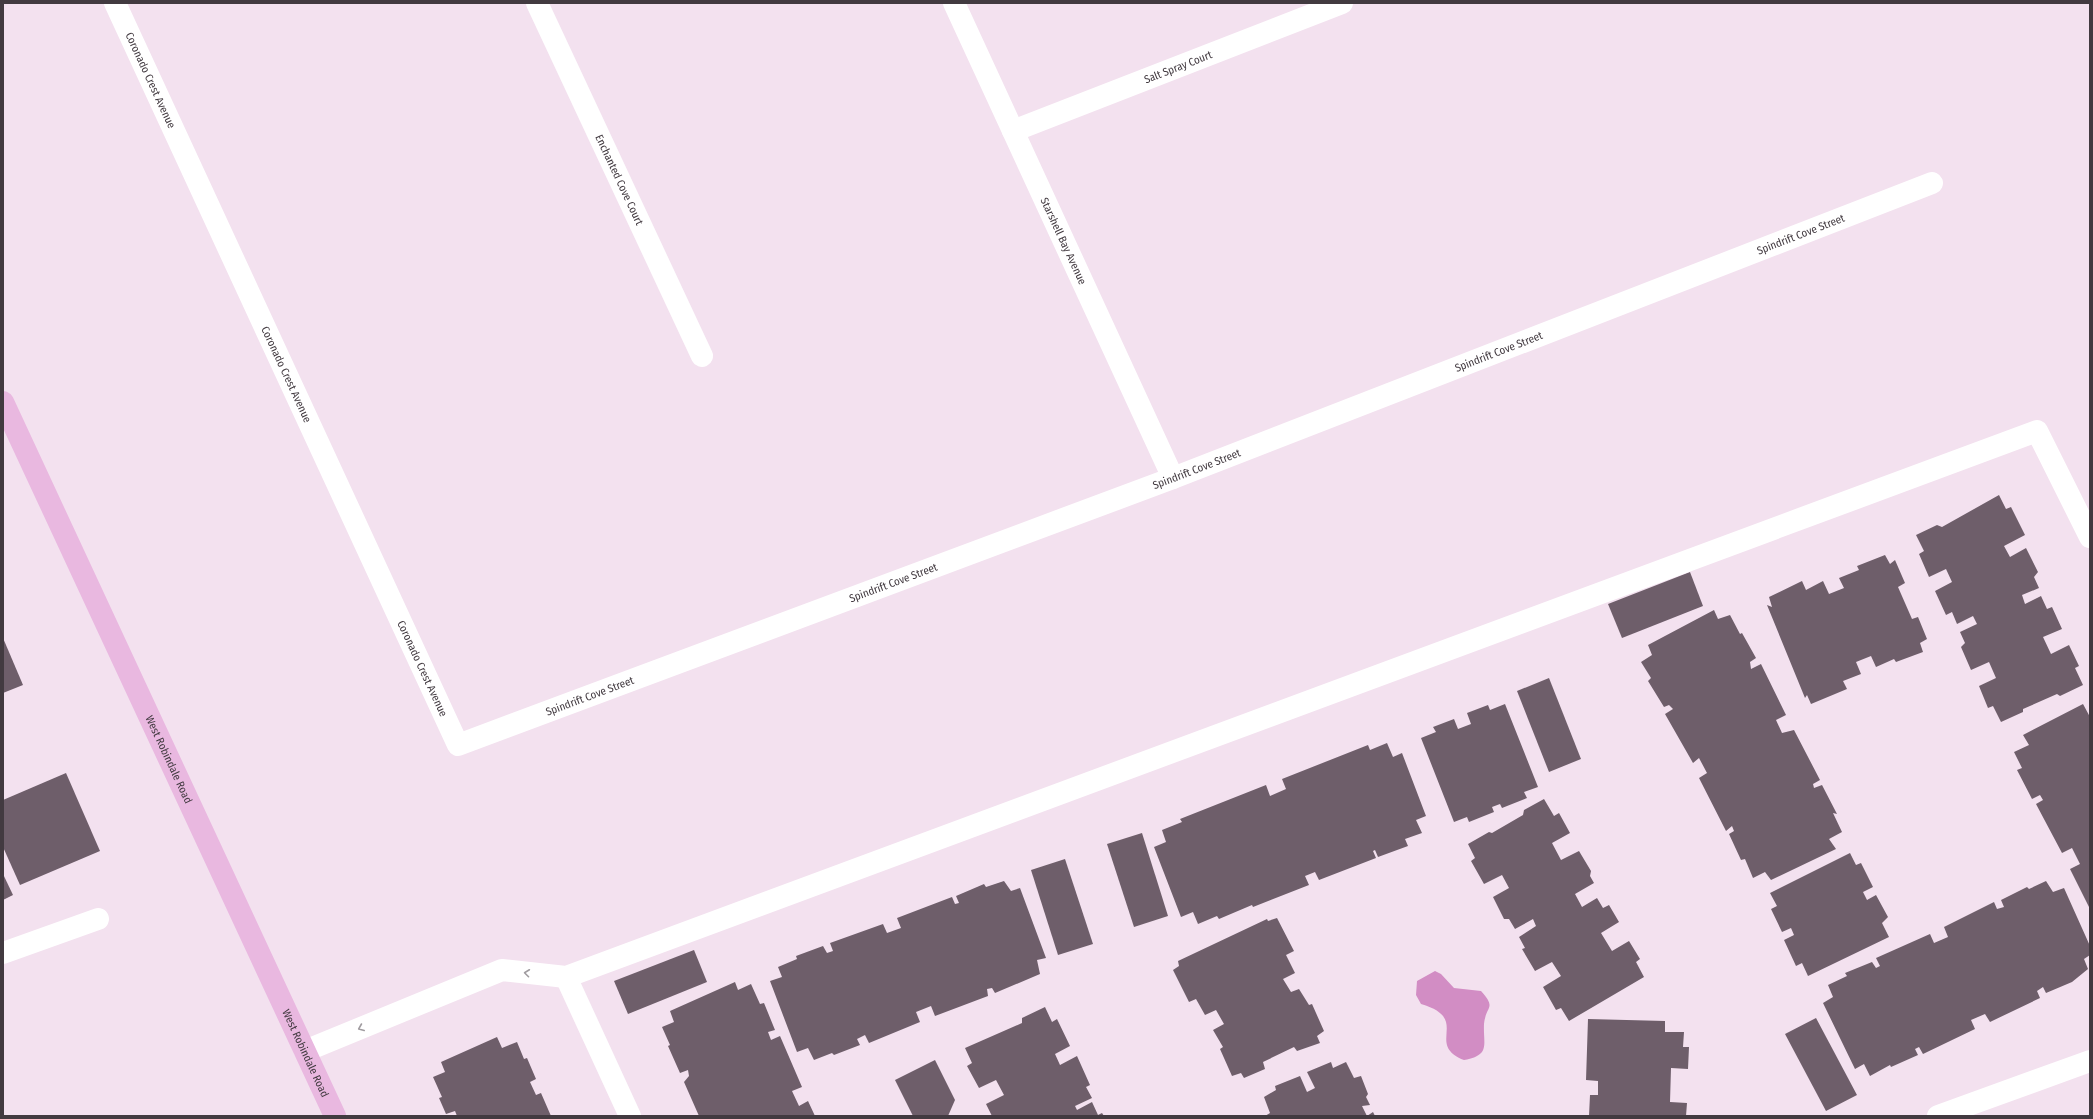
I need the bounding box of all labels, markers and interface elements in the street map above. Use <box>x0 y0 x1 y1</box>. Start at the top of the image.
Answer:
street label: Coronado Crest Avenue <box>122 30 178 130</box>
street label: Salt Spray Court <box>1142 48 1214 86</box>
street label: Enchanted Cove Court <box>592 133 646 228</box>
street label: Starshell Bay Avenue <box>1038 196 1089 287</box>
street label: Spindrift Cove Street <box>1755 211 1847 257</box>
street label: Coronado Crest Avenue <box>258 324 314 425</box>
street label: Spindrift Cove Street <box>1453 329 1545 375</box>
street label: Spindrift Cove Street <box>1151 446 1243 492</box>
street label: Spindrift Cove Street <box>847 560 940 605</box>
street label: Coronado Crest Avenue <box>394 618 450 719</box>
street label: Spindrift Cove Street <box>544 674 636 719</box>
street label: West Robindale Road <box>143 713 195 806</box>
one-way arrow <box>524 969 530 978</box>
street label: West Robindale Road <box>279 1007 331 1099</box>
one-way arrow <box>358 1023 365 1031</box>

